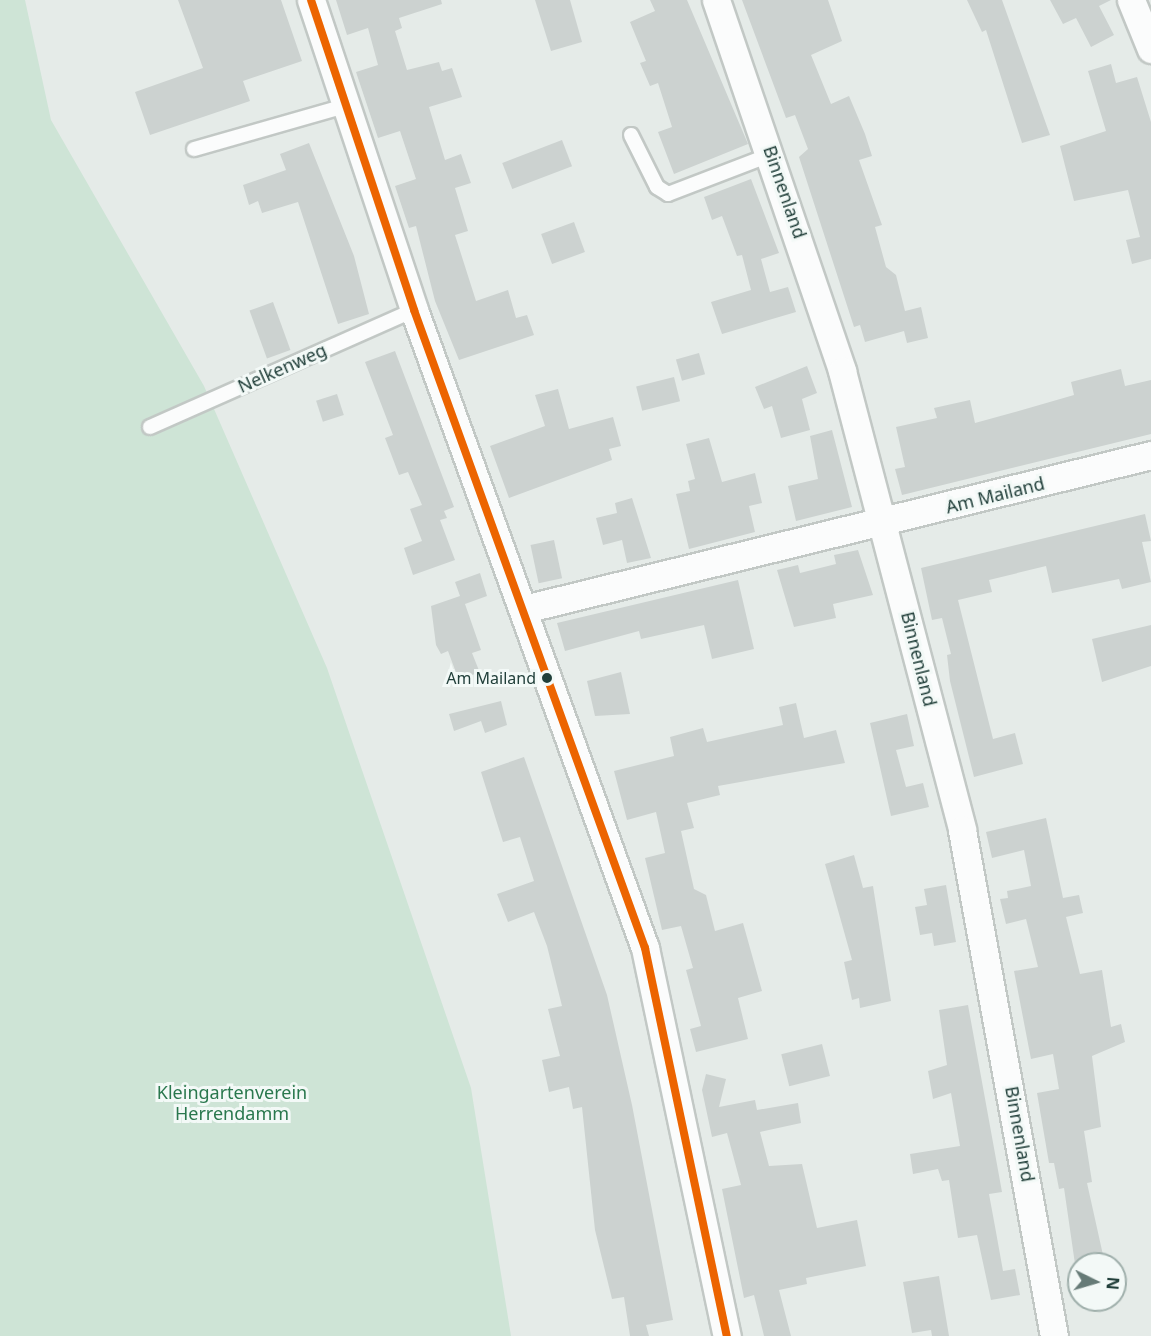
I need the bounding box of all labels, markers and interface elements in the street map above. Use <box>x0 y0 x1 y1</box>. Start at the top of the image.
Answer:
street label: Binnenland <box>759 143 811 241</box>
street label: Nelkenweg <box>234 339 330 397</box>
street label: Am Mailand <box>943 472 1047 518</box>
street label: Binnenland <box>897 609 941 709</box>
place label: Am Mailand <box>446 668 536 688</box>
marker: Am Mailand <box>541 672 553 684</box>
park label: Kleingartenverein Herrendamm <box>157 1082 307 1124</box>
street label: Binnenland <box>1001 1084 1039 1184</box>
north arrow <box>1067 1252 1127 1312</box>
text: N <box>1101 1276 1124 1291</box>

